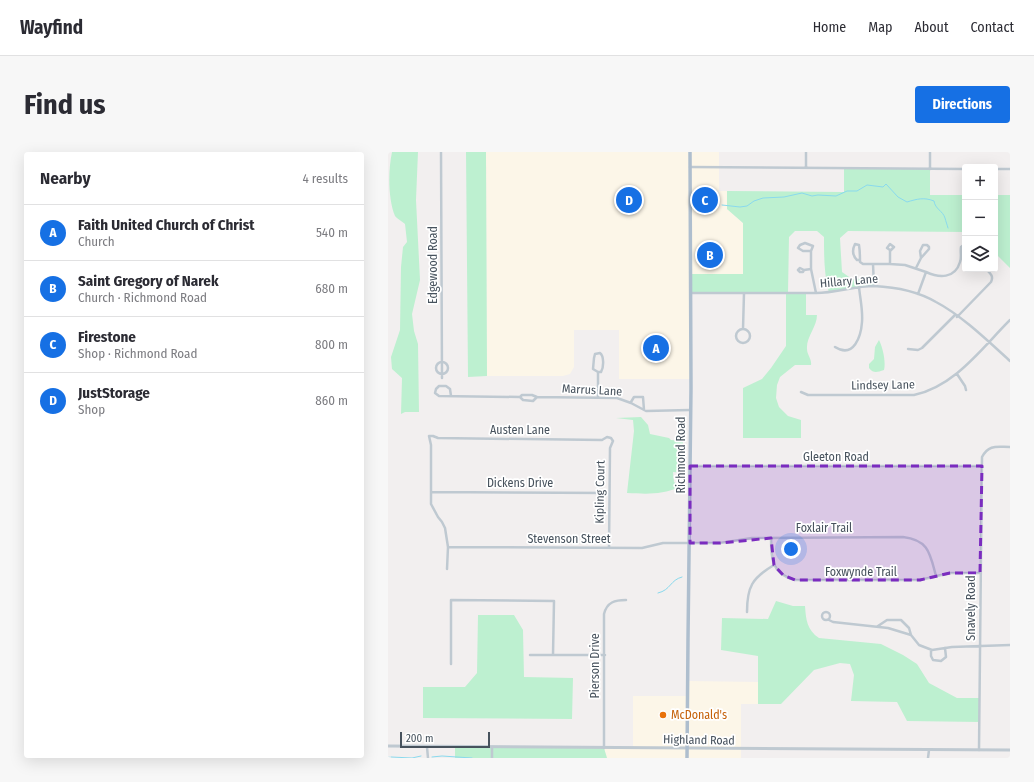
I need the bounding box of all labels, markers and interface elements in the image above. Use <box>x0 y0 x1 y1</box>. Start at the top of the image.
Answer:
text: Wayfind <box>20 16 83 39</box>
text: Home <box>813 19 846 36</box>
text: Map <box>868 19 892 36</box>
text: About <box>914 19 949 36</box>
text: Contact <box>971 19 1014 36</box>
button: Directions <box>915 86 1010 123</box>
text: Find us <box>24 88 106 121</box>
map controls <box>962 164 998 272</box>
button: + <box>962 164 998 200</box>
text: Nearby <box>40 168 91 189</box>
text: 4 results <box>302 171 348 186</box>
pin: D <box>616 185 642 215</box>
pin: C <box>692 185 718 215</box>
button: − <box>962 200 998 236</box>
text: Faith United Church of Christ <box>78 216 255 234</box>
text: A <box>49 225 57 240</box>
text: 540 m <box>316 225 348 240</box>
street label: Edgewood Road <box>426 226 440 304</box>
text: Church <box>78 234 115 249</box>
button: layers <box>962 236 998 272</box>
pin: B <box>697 240 723 270</box>
street label: Hillary Lane <box>819 271 879 291</box>
text: Saint Gregory of Narek <box>78 272 219 290</box>
text: B <box>49 281 57 296</box>
text: 680 m <box>315 281 348 296</box>
text: Church · Richmond Road <box>78 290 207 305</box>
text: Firestone <box>78 328 136 346</box>
pin: A <box>643 333 669 363</box>
text: C <box>50 337 56 352</box>
text: 800 m <box>315 337 348 352</box>
text: Shop · Richmond Road <box>78 346 197 361</box>
street label: Lindsey Lane <box>851 377 915 393</box>
street label: Marrus Lane <box>561 381 623 399</box>
text: JustStorage <box>78 384 150 402</box>
text: D <box>49 393 57 408</box>
text: 860 m <box>315 393 348 408</box>
text: Shop <box>78 402 105 417</box>
street label: Richmond Road <box>674 416 688 494</box>
street label: Austen Lane <box>490 423 550 437</box>
street label: Gleeton Road <box>803 450 869 464</box>
street label: Kipling Court <box>592 460 608 524</box>
street label: Dickens Drive <box>487 476 553 490</box>
street label: Foxlair Trail <box>796 521 852 535</box>
street label: Stevenson Street <box>527 532 611 546</box>
your location <box>781 539 801 559</box>
street label: Foxwynde Trail <box>825 565 897 579</box>
street label: Snavely Road <box>964 575 978 641</box>
street label: Pierson Drive <box>588 633 602 699</box>
place label: McDonald's <box>671 708 727 722</box>
marker: McDonald's <box>658 710 668 720</box>
scale bar <box>400 730 490 749</box>
text: 200 m <box>406 732 433 745</box>
street label: Highland Road <box>663 732 735 748</box>

